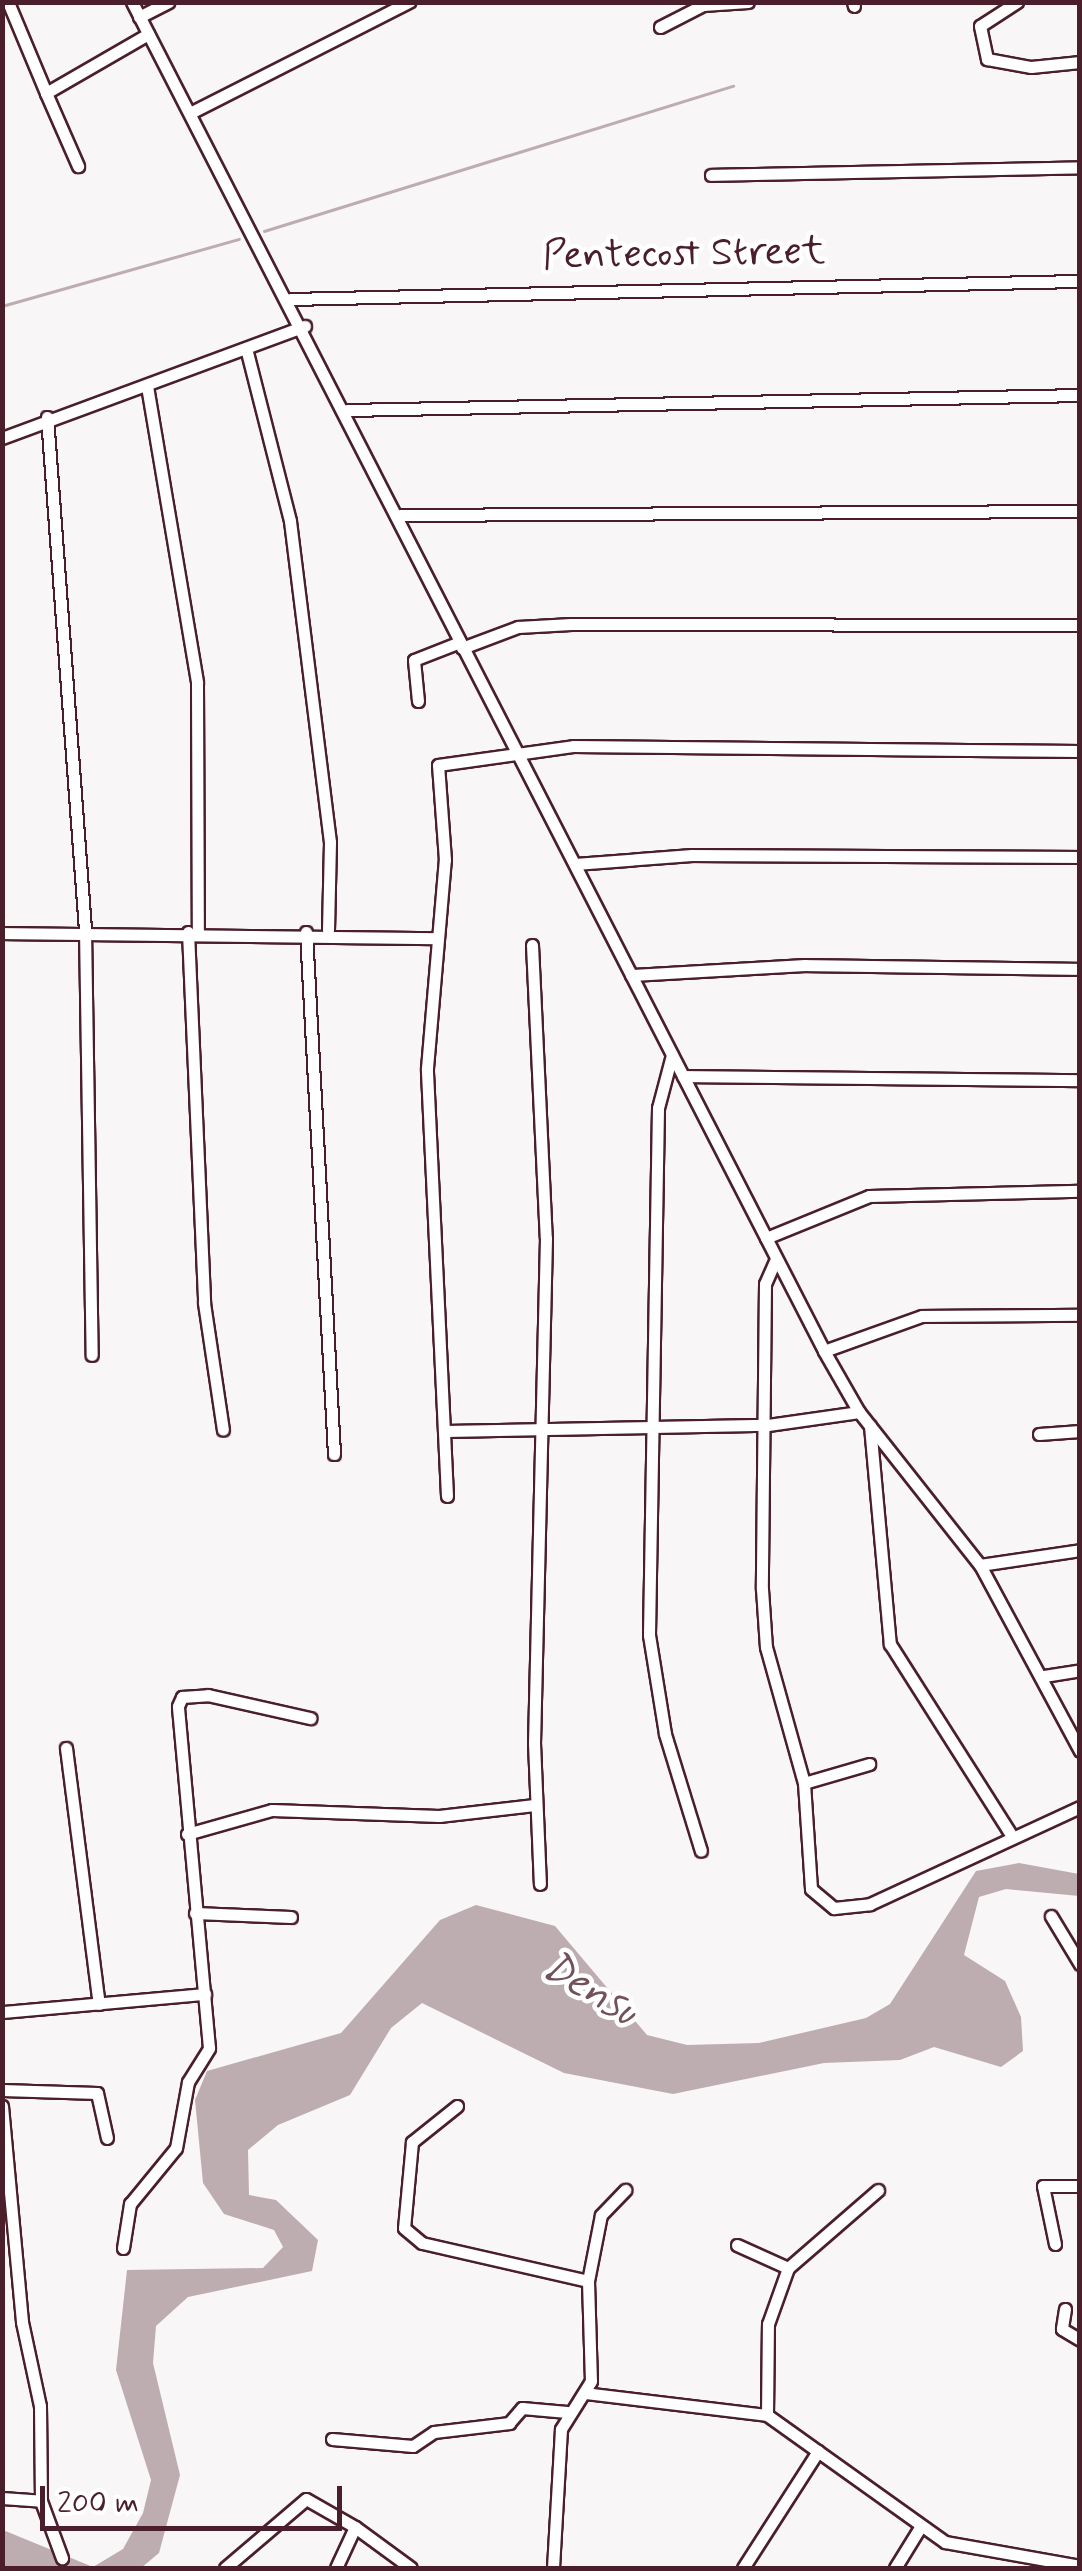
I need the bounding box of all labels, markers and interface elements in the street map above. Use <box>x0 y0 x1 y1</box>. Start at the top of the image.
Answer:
street label: Pentecost Street <box>542 228 826 280</box>
water label: Densu <box>532 1942 646 2038</box>
scale bar <box>45 2466 348 2528</box>
text: 200 m <box>57 2484 139 2523</box>

